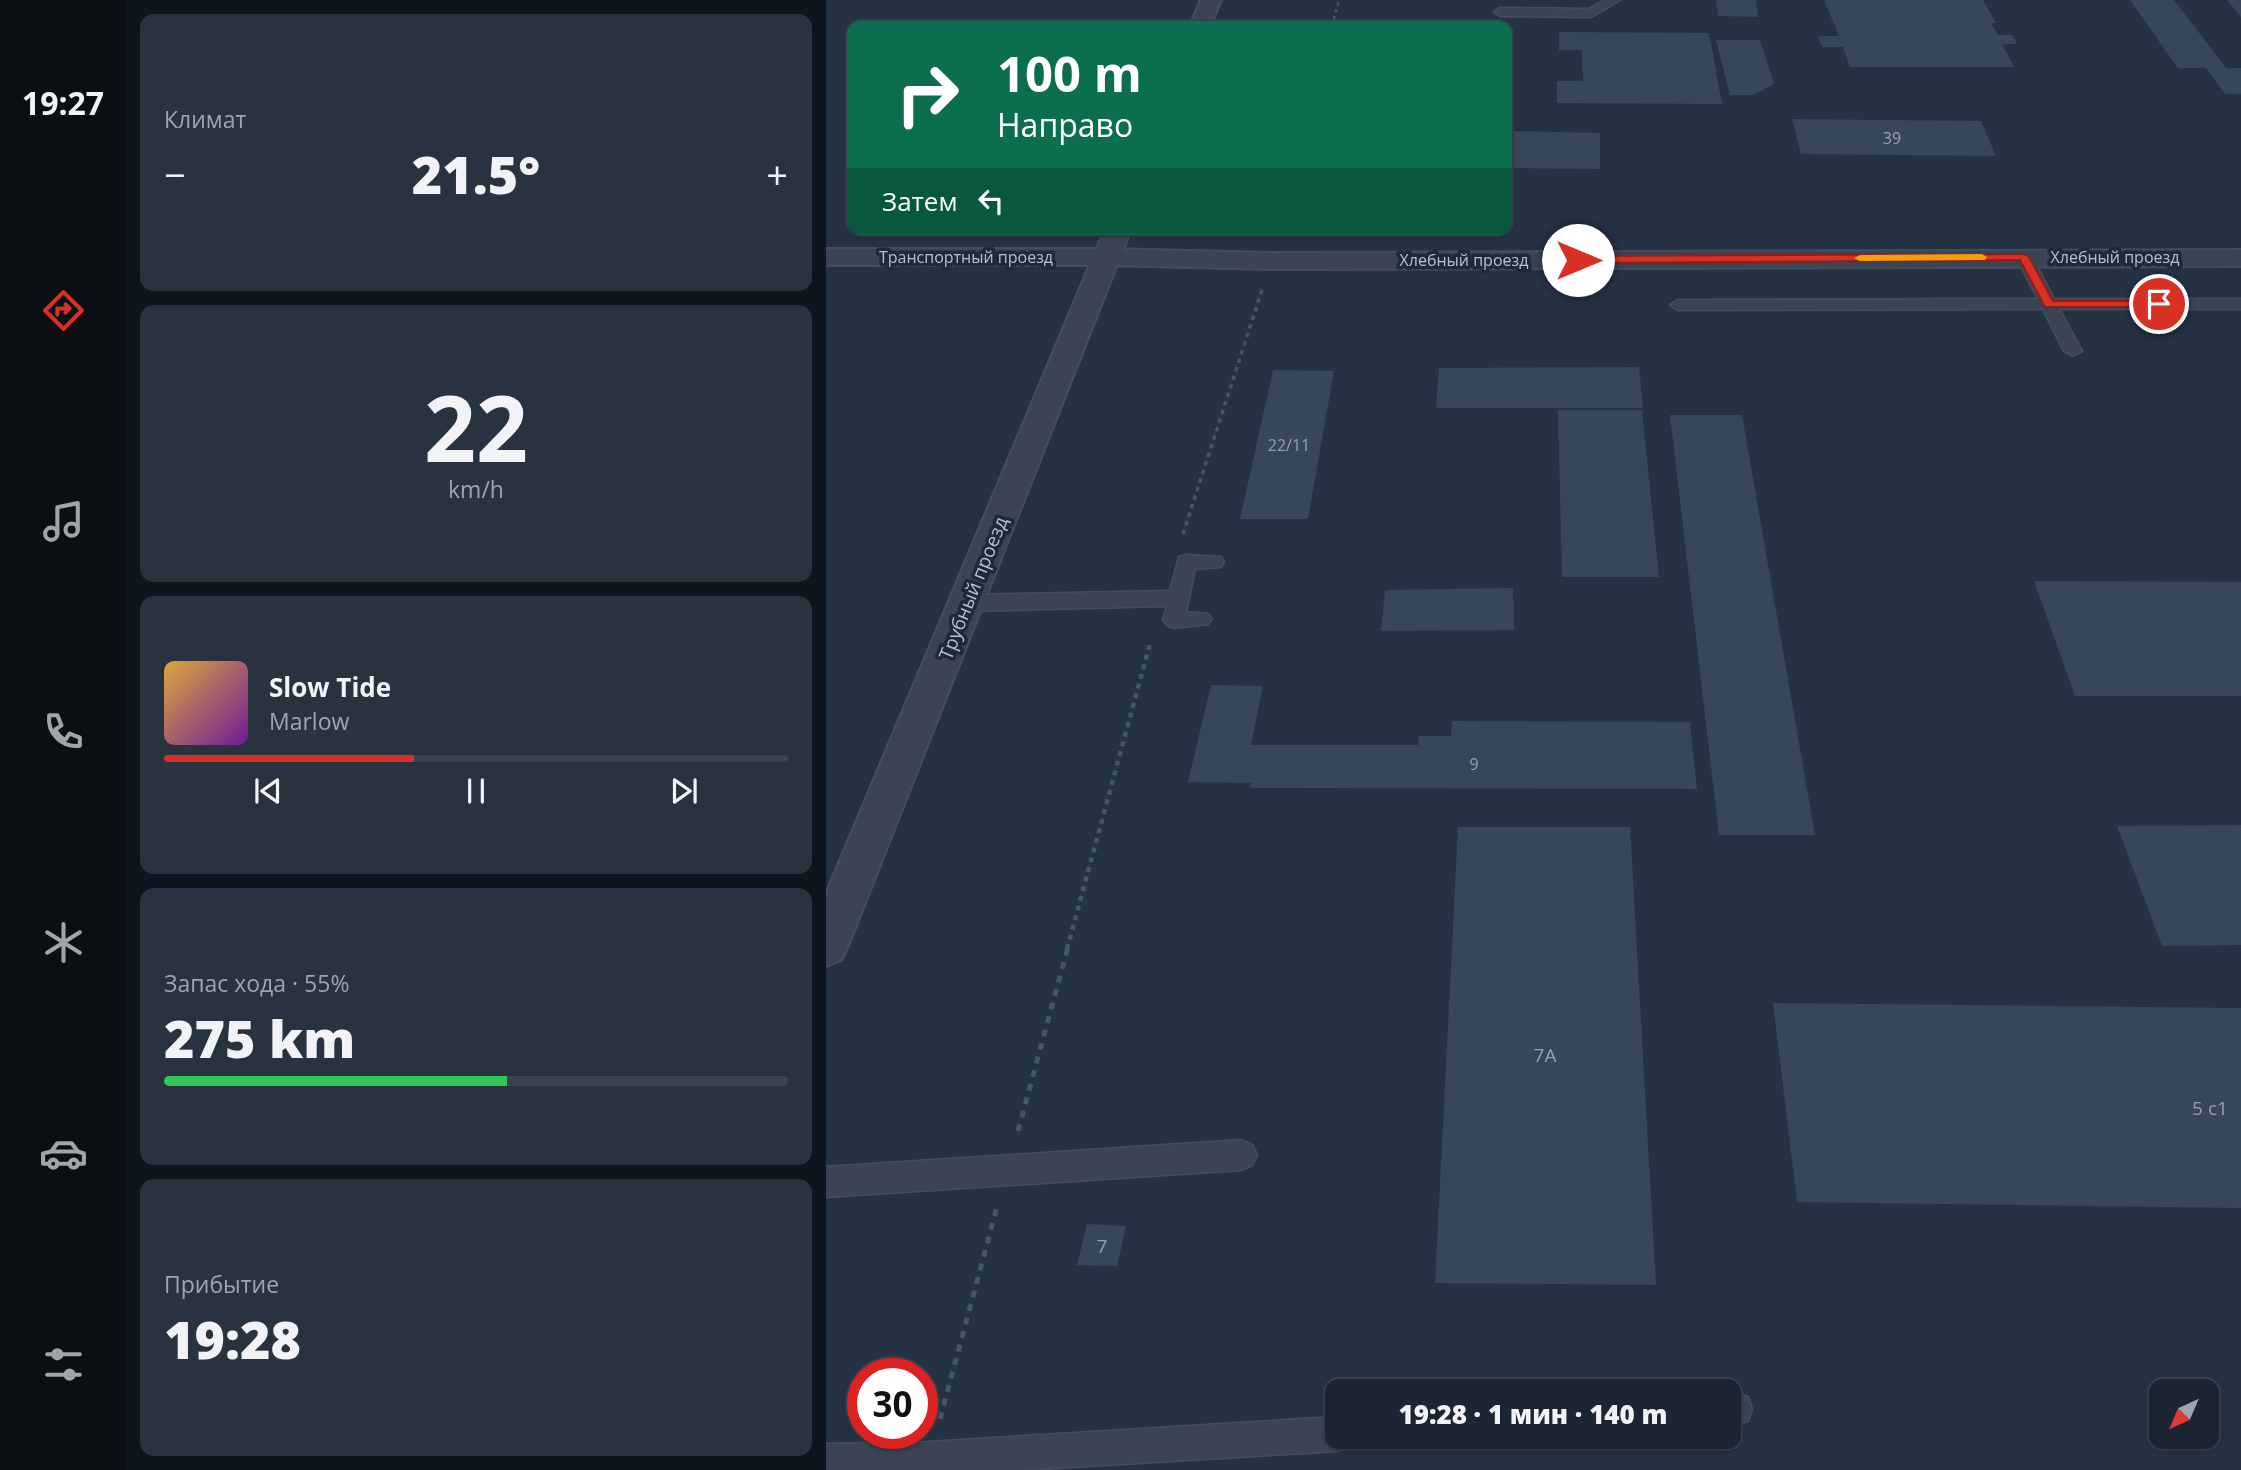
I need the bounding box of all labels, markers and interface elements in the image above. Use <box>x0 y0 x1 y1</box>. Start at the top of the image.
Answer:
text: 100 m <box>997 40 1142 106</box>
icon: right <box>882 49 973 140</box>
text: 19:27 <box>22 81 104 124</box>
text: Климат <box>164 103 246 135</box>
text: Направо <box>997 103 1133 146</box>
house number: 39 <box>1883 127 1901 149</box>
text: 21.5° <box>412 138 540 209</box>
text: − <box>164 148 186 200</box>
text: + <box>766 148 788 200</box>
icon: left <box>972 182 1010 220</box>
text: Затем <box>882 183 958 219</box>
position arrow <box>1541 223 1615 297</box>
street label: Транспортный проезд <box>879 246 1053 268</box>
street label: Хлебный проезд <box>2051 246 2179 268</box>
street label: Хлебный проезд <box>1400 249 1528 271</box>
pin <box>2129 274 2189 334</box>
icon: arrive <box>2140 285 2178 323</box>
icon: directions <box>39 286 88 335</box>
text: 22 <box>424 365 528 489</box>
house number: 22/11 <box>1268 434 1310 456</box>
text: km/h <box>448 473 504 505</box>
icon: music <box>39 497 88 546</box>
street label: Трубный проезд <box>932 513 1014 663</box>
text: Slow Tide <box>269 669 391 705</box>
text: Marlow <box>269 705 349 737</box>
icon: phone <box>39 707 88 756</box>
house number: 9 <box>1469 753 1479 775</box>
icon: previous <box>249 772 287 810</box>
icon: pause <box>457 772 495 810</box>
icon: next <box>665 772 703 810</box>
icon: climate <box>39 918 88 967</box>
text: Запас хода · 55% <box>164 967 349 999</box>
text: 275 km <box>164 1002 355 1073</box>
house number: 7А <box>1534 1042 1556 1068</box>
house number: 5 с1 <box>2192 1095 2228 1121</box>
icon: car <box>39 1129 88 1178</box>
house number: 7 <box>1097 1233 1107 1259</box>
text: Прибытие <box>164 1268 279 1300</box>
text: 19:28 <box>164 1303 301 1374</box>
icon: filters <box>39 1340 88 1389</box>
speed limit sign: 30 <box>847 1358 938 1449</box>
north arrow <box>2149 1379 2219 1449</box>
map controls <box>2149 1379 2219 1449</box>
text: 19:28 · 1 мин · 140 m <box>1398 1396 1668 1432</box>

